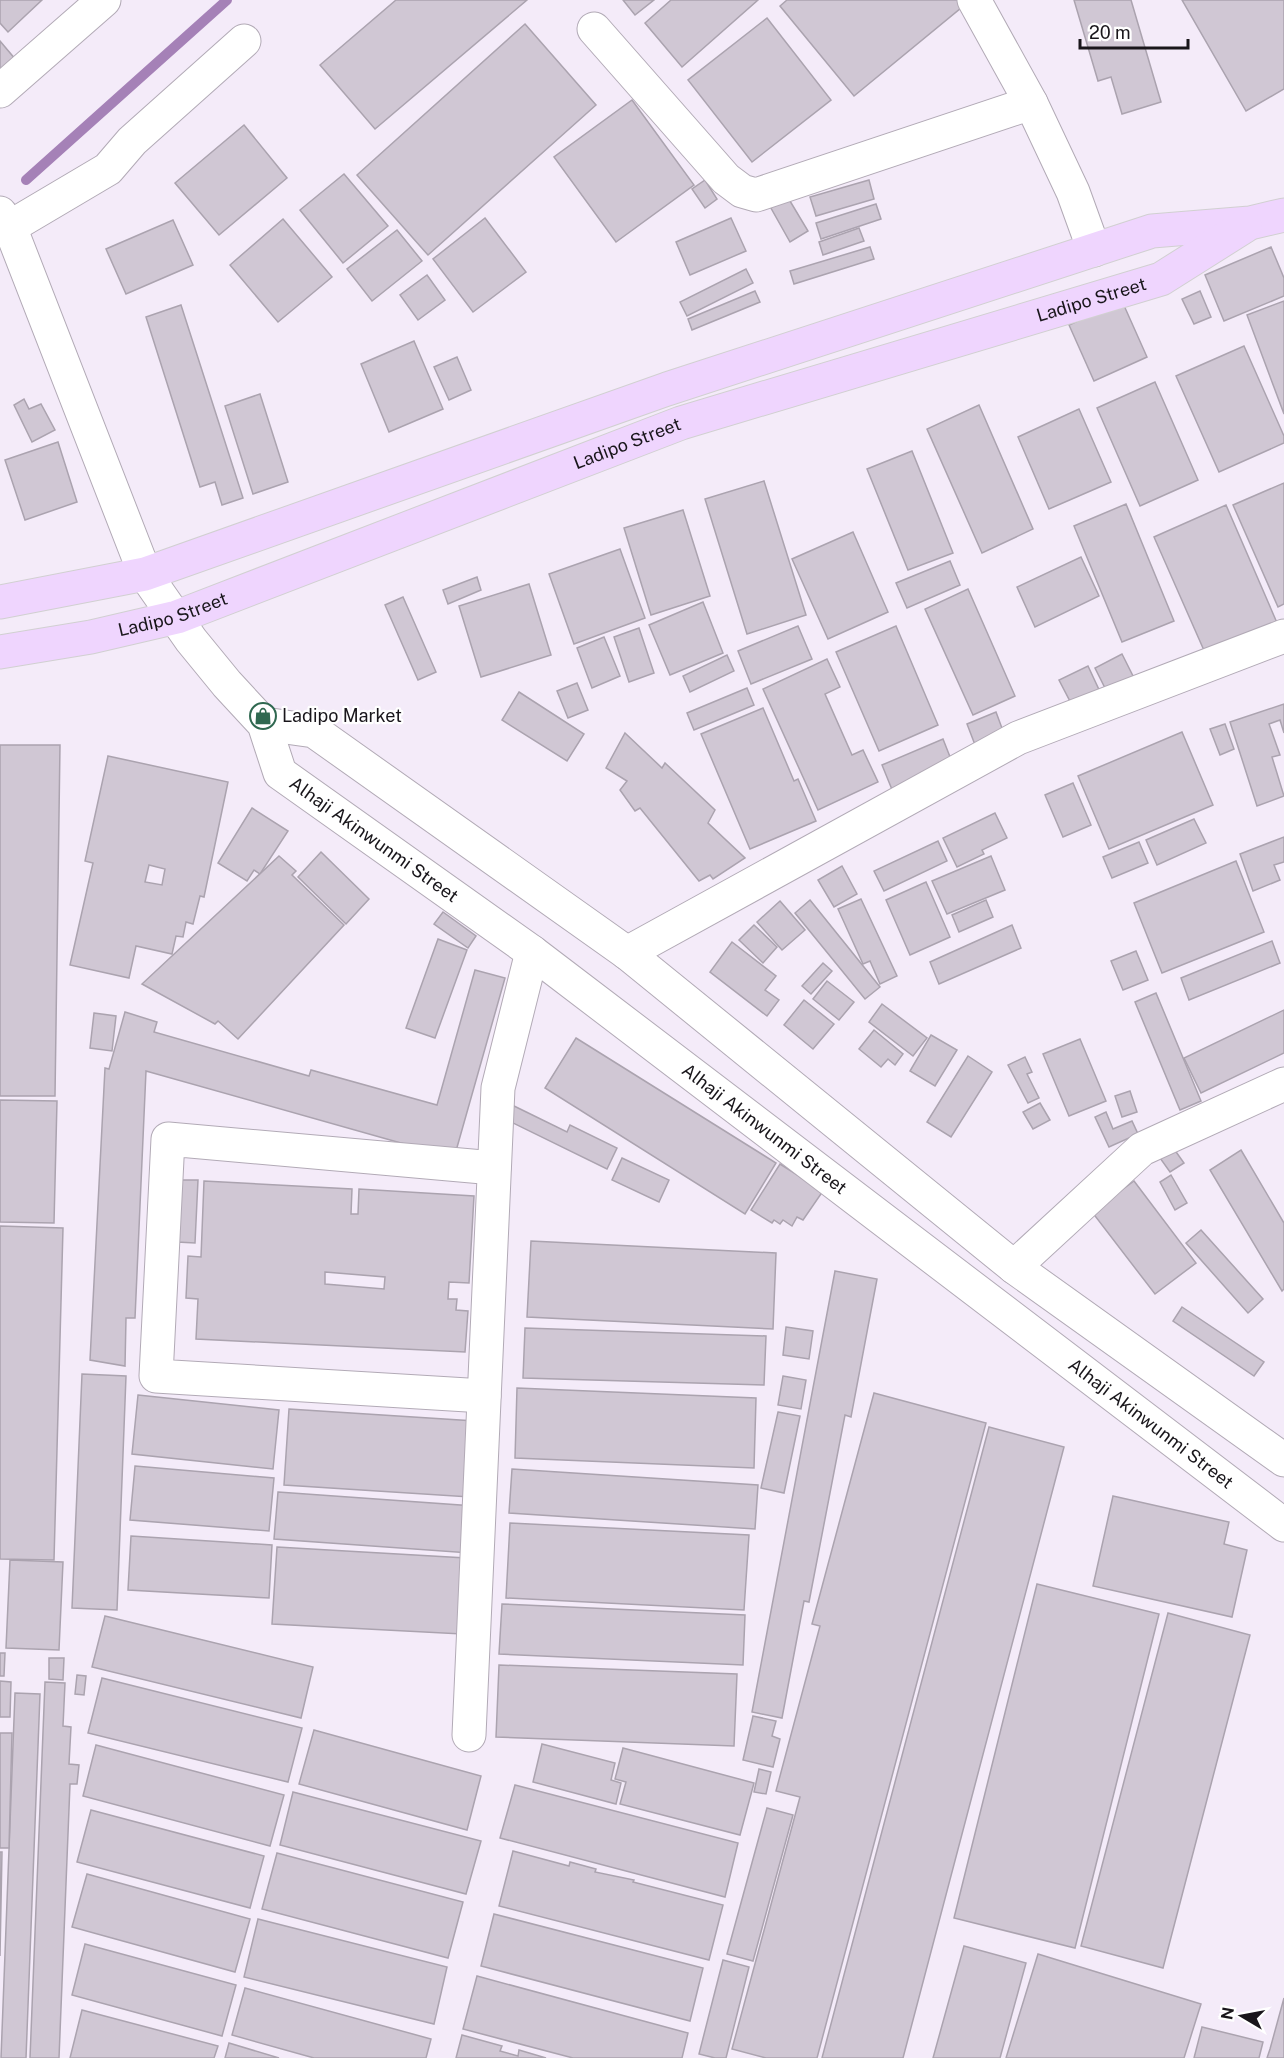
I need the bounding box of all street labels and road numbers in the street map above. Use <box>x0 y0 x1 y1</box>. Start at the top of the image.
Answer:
street label: Ladipo Street <box>1034 273 1149 326</box>
street label: Ladipo Street <box>570 413 684 473</box>
street label: Ladipo Street <box>116 588 230 640</box>
street label: Alhaji Akinwunmi Street <box>286 772 462 906</box>
street label: Alhaji Akinwunmi Street <box>678 1059 851 1198</box>
street label: Alhaji Akinwunmi Street <box>1065 1354 1238 1493</box>

